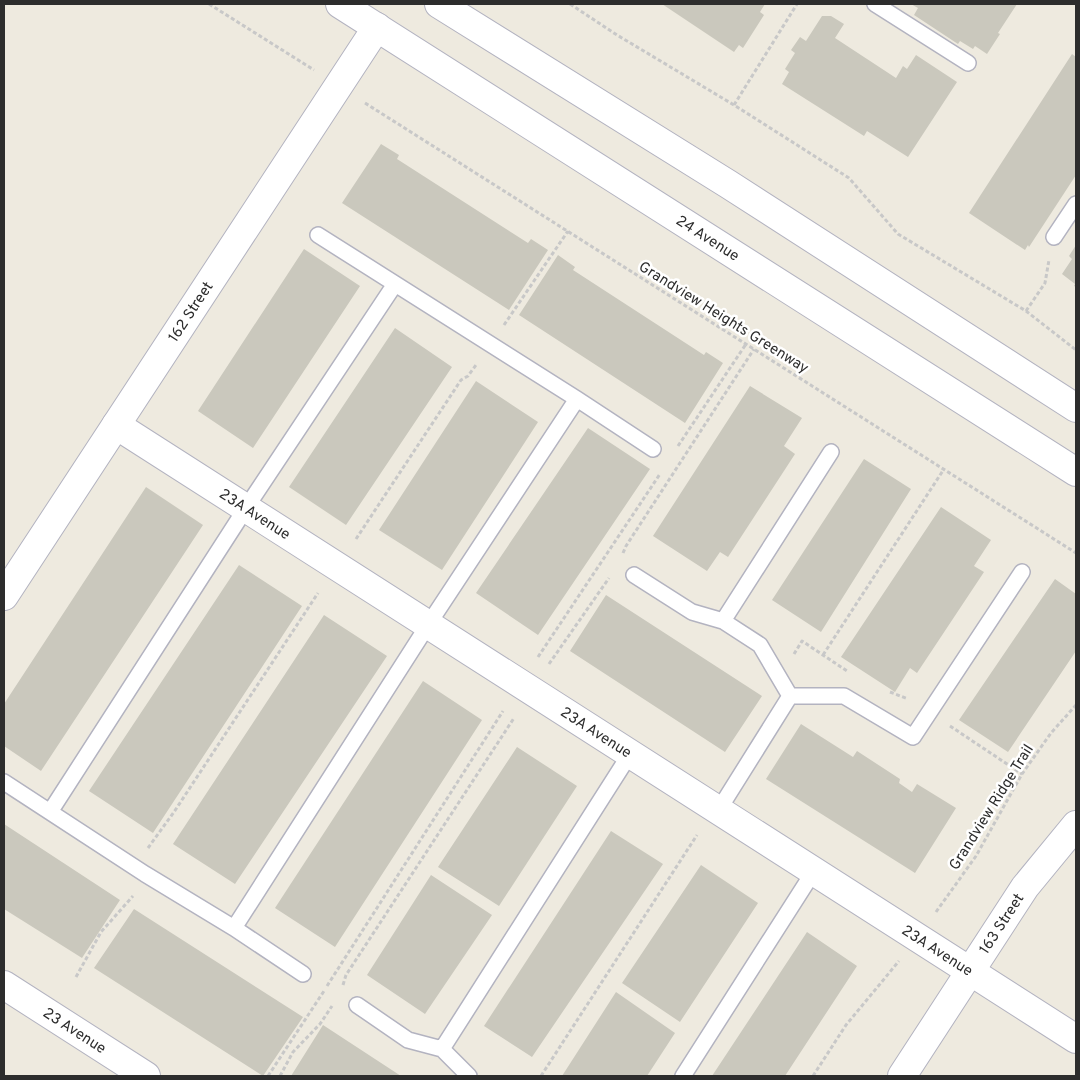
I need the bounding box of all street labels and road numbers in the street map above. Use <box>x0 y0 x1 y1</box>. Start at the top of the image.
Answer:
street label: 24 Avenue <box>672 212 742 266</box>
street label: Grandview Heights Greenway <box>635 258 812 379</box>
street label: 162 Street <box>165 279 218 346</box>
street label: 23A Avenue <box>215 485 293 545</box>
street label: 23A Avenue <box>556 704 635 763</box>
street label: Grandview Ridge Trail <box>946 741 1039 874</box>
street label: 163 Street <box>976 890 1029 958</box>
street label: 23A Avenue <box>897 922 976 981</box>
street label: 23 Avenue <box>39 1004 109 1059</box>

